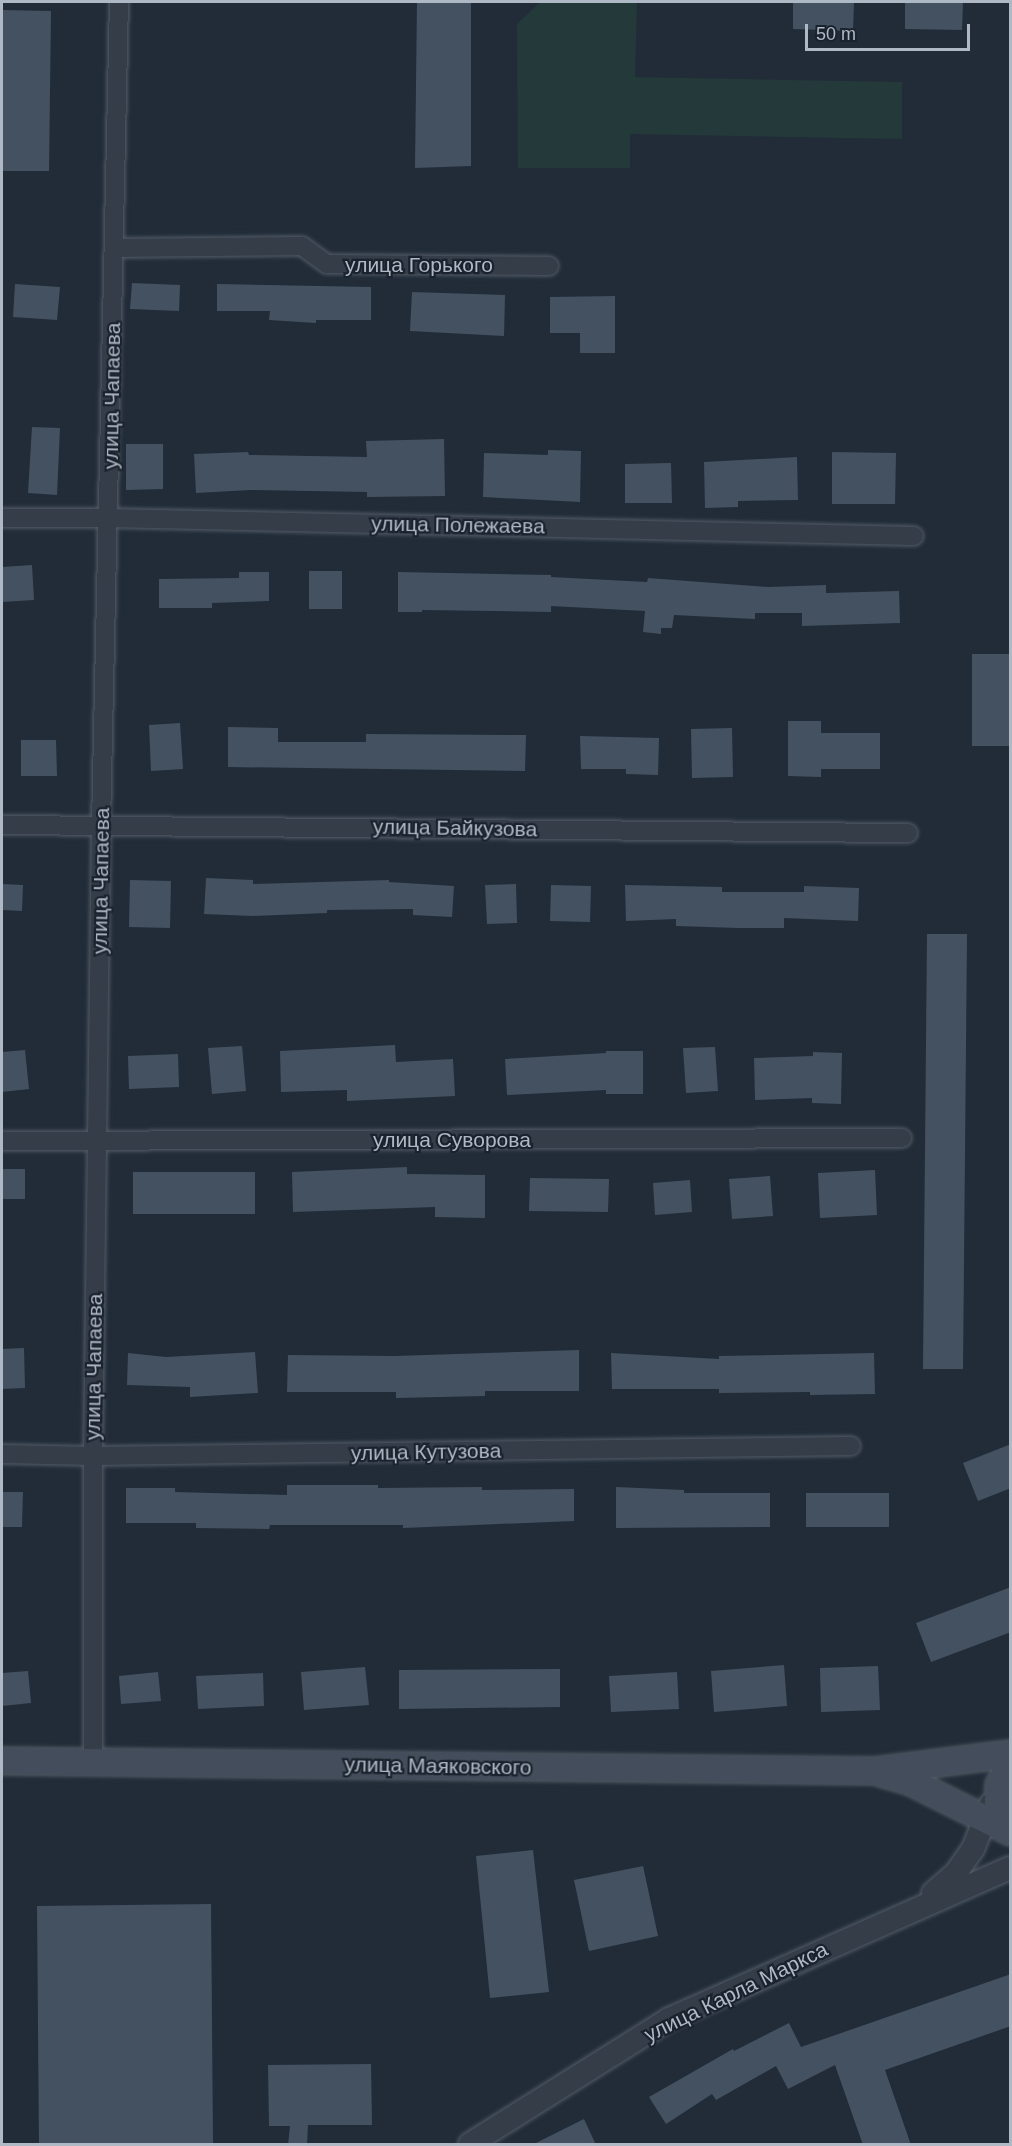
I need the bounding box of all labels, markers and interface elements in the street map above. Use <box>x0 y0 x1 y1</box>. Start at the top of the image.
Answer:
scale bar <box>808 12 973 50</box>
text: 50 m <box>816 24 856 44</box>
street label: улица Горького <box>345 252 493 278</box>
street label: улица Чапаева <box>98 323 126 469</box>
street label: улица Полежаева <box>371 511 545 539</box>
street label: улица Чапаева <box>87 808 115 954</box>
street label: улица Байкузова <box>373 814 537 842</box>
street label: улица Суворова <box>373 1127 531 1153</box>
street label: улица Чапаева <box>80 1294 108 1440</box>
street label: улица Кутузова <box>351 1438 501 1466</box>
street label: улица Маяковского <box>344 1752 532 1780</box>
street label: улица Карла Маркса <box>640 1937 832 2047</box>

